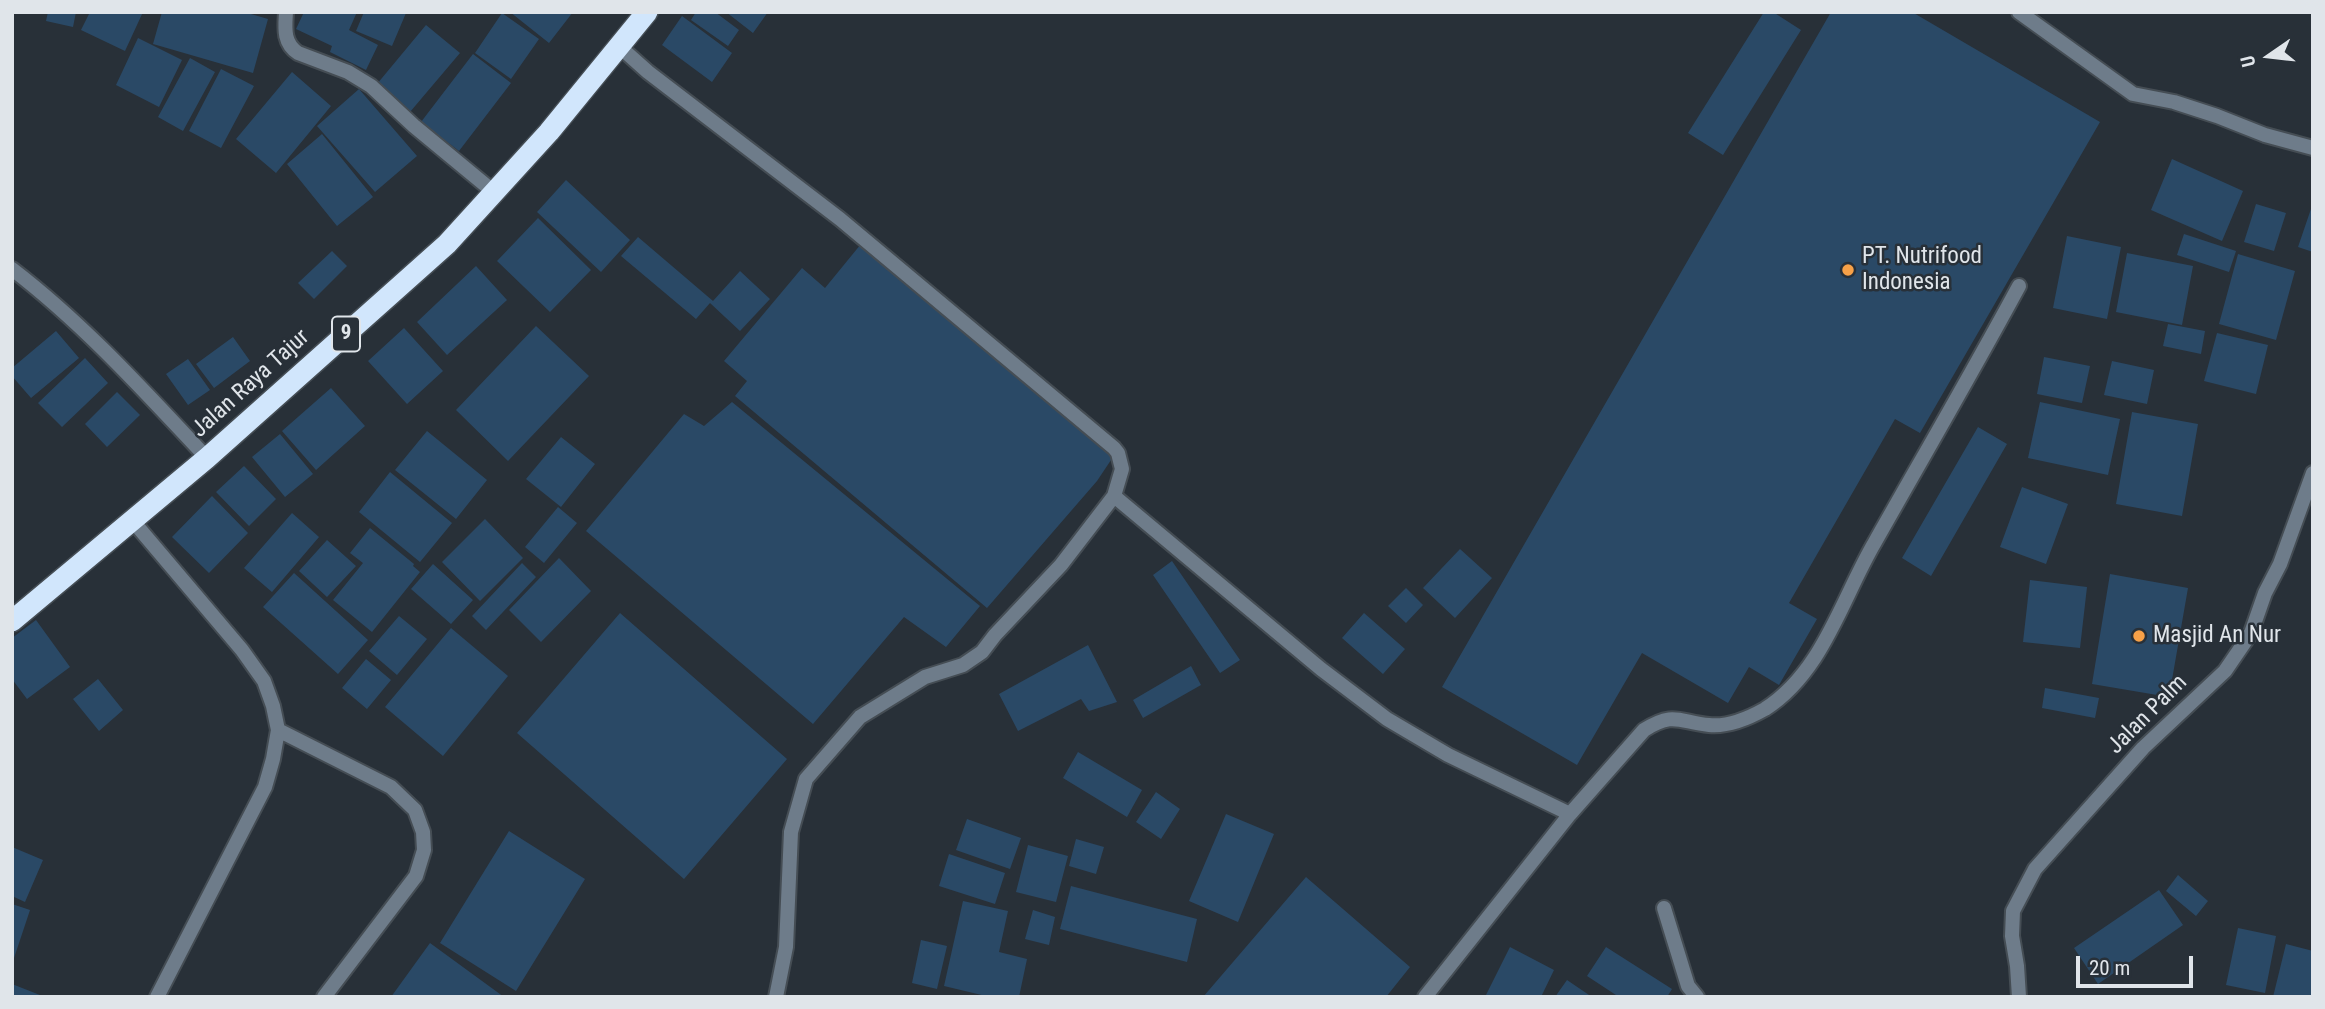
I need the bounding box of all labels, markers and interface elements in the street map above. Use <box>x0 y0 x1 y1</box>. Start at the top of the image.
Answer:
north arrow <box>2234 21 2304 91</box>
text: U <box>2236 53 2261 69</box>
place label: PT. Nutrifood Indonesia <box>1862 243 1982 297</box>
marker: PT. Nutrifood Indonesia <box>1840 262 1856 278</box>
road number: 9 <box>332 316 360 352</box>
street label: Jalan Raya Tajur <box>187 324 315 444</box>
place label: Masjid An Nur <box>2153 622 2281 650</box>
marker: Masjid An Nur <box>2131 628 2147 644</box>
street label: Jalan Palm <box>2103 670 2193 760</box>
scale bar <box>2080 942 2197 986</box>
text: 20 m <box>2089 956 2130 980</box>

